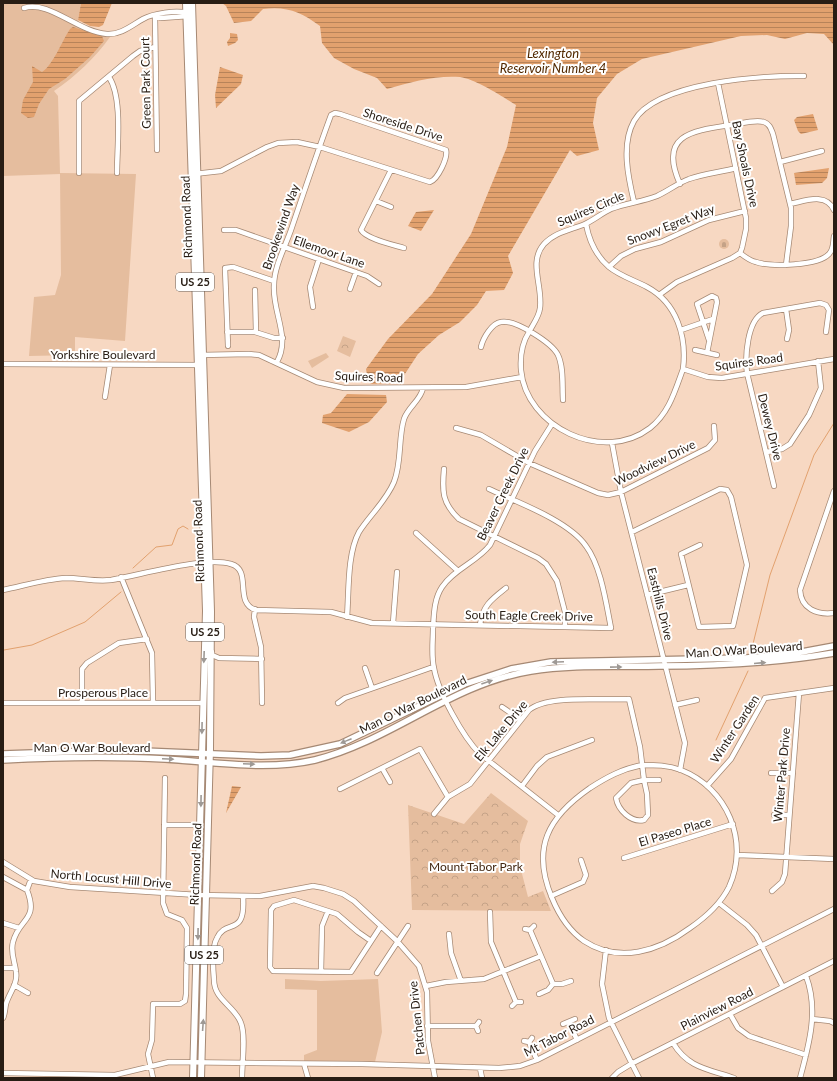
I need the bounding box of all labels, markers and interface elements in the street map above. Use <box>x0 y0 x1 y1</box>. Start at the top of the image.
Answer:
street label: Green Park Court <box>137 36 154 129</box>
water label: Lexington Reservoir Number 4 <box>500 45 606 76</box>
street label: Shoreside Drive <box>361 105 445 145</box>
street label: Bay Shoals Drive <box>729 119 762 209</box>
street label: Richmond Road <box>178 176 195 259</box>
street label: Brookewind Way <box>259 181 302 272</box>
street label: Squires Circle <box>555 188 627 229</box>
street label: Snowy Egret Way <box>625 201 717 248</box>
street label: Ellemoor Lane <box>291 232 367 271</box>
road number: US 25 <box>176 273 214 291</box>
street label: Yorkshire Boulevard <box>51 347 155 362</box>
street label: Squires Road <box>714 349 784 374</box>
street label: Squires Road <box>335 368 403 385</box>
street label: Dewey Drive <box>755 392 786 462</box>
street label: Woodview Drive <box>612 436 698 489</box>
street label: Beaver Creek Drive <box>473 445 532 543</box>
street label: Richmond Road <box>190 500 207 583</box>
street label: Easthills Drive <box>644 566 677 642</box>
street label: South Eagle Creek Drive <box>465 607 593 624</box>
road number: US 25 <box>186 623 224 641</box>
street label: Man O War Boulevard <box>685 638 803 661</box>
one-way arrow <box>201 651 207 664</box>
one-way arrow <box>551 659 564 665</box>
one-way arrow <box>754 659 766 666</box>
one-way arrow <box>610 664 623 670</box>
street label: Man O War Boulevard <box>357 672 469 737</box>
one-way arrow <box>482 679 494 685</box>
street label: Prosperous Place <box>58 685 148 700</box>
street label: Winter Garden <box>707 692 762 766</box>
street label: Elk Lake Drive <box>471 697 530 764</box>
one-way arrow <box>199 722 205 735</box>
street label: Winter Park Drive <box>770 727 793 823</box>
one-way arrow <box>341 738 352 744</box>
street label: Man O War Boulevard <box>33 740 151 755</box>
one-way arrow <box>162 756 174 763</box>
one-way arrow <box>243 761 256 767</box>
one-way arrow <box>197 795 204 807</box>
street label: El Paseo Place <box>637 813 713 850</box>
street label: Richmond Road <box>187 822 204 905</box>
park label: Mount Tabor Park <box>429 859 524 874</box>
street label: North Locust Hill Drive <box>50 866 172 891</box>
one-way arrow <box>194 928 201 940</box>
road number: US 25 <box>185 946 223 964</box>
street label: Patchen Drive <box>405 980 428 1056</box>
street label: Plainview Road <box>678 984 756 1033</box>
street label: Mt Tabor Road <box>521 1011 596 1060</box>
one-way arrow <box>200 1019 207 1031</box>

